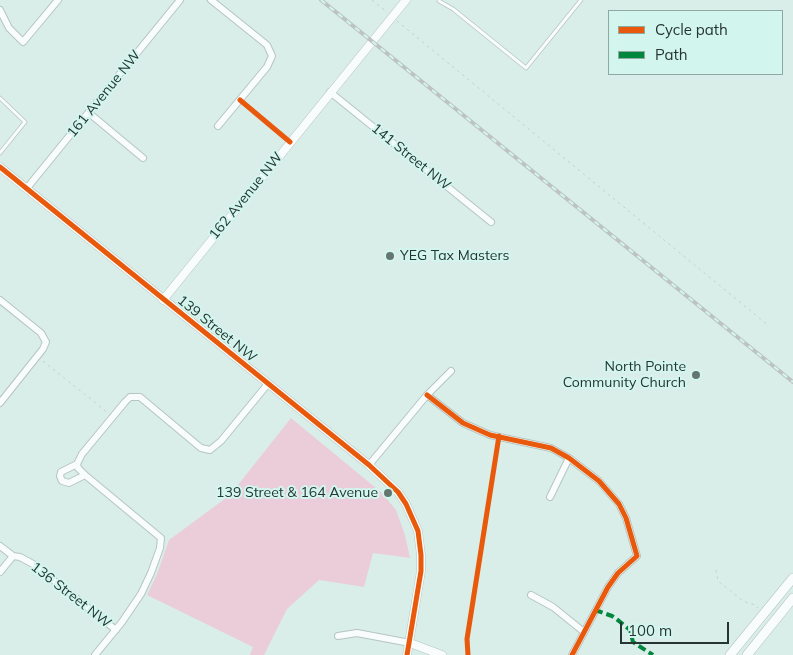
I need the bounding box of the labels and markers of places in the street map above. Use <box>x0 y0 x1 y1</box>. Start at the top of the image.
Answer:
place label: YEG Tax Masters <box>400 248 509 264</box>
marker: YEG Tax Masters <box>384 250 396 262</box>
place label: North Pointe Community Church <box>563 359 686 392</box>
marker: North Pointe Community Church <box>690 369 702 381</box>
place label: 139 Street & 164 Avenue <box>216 485 378 501</box>
marker: 139 Street & 164 Avenue <box>382 487 394 499</box>

